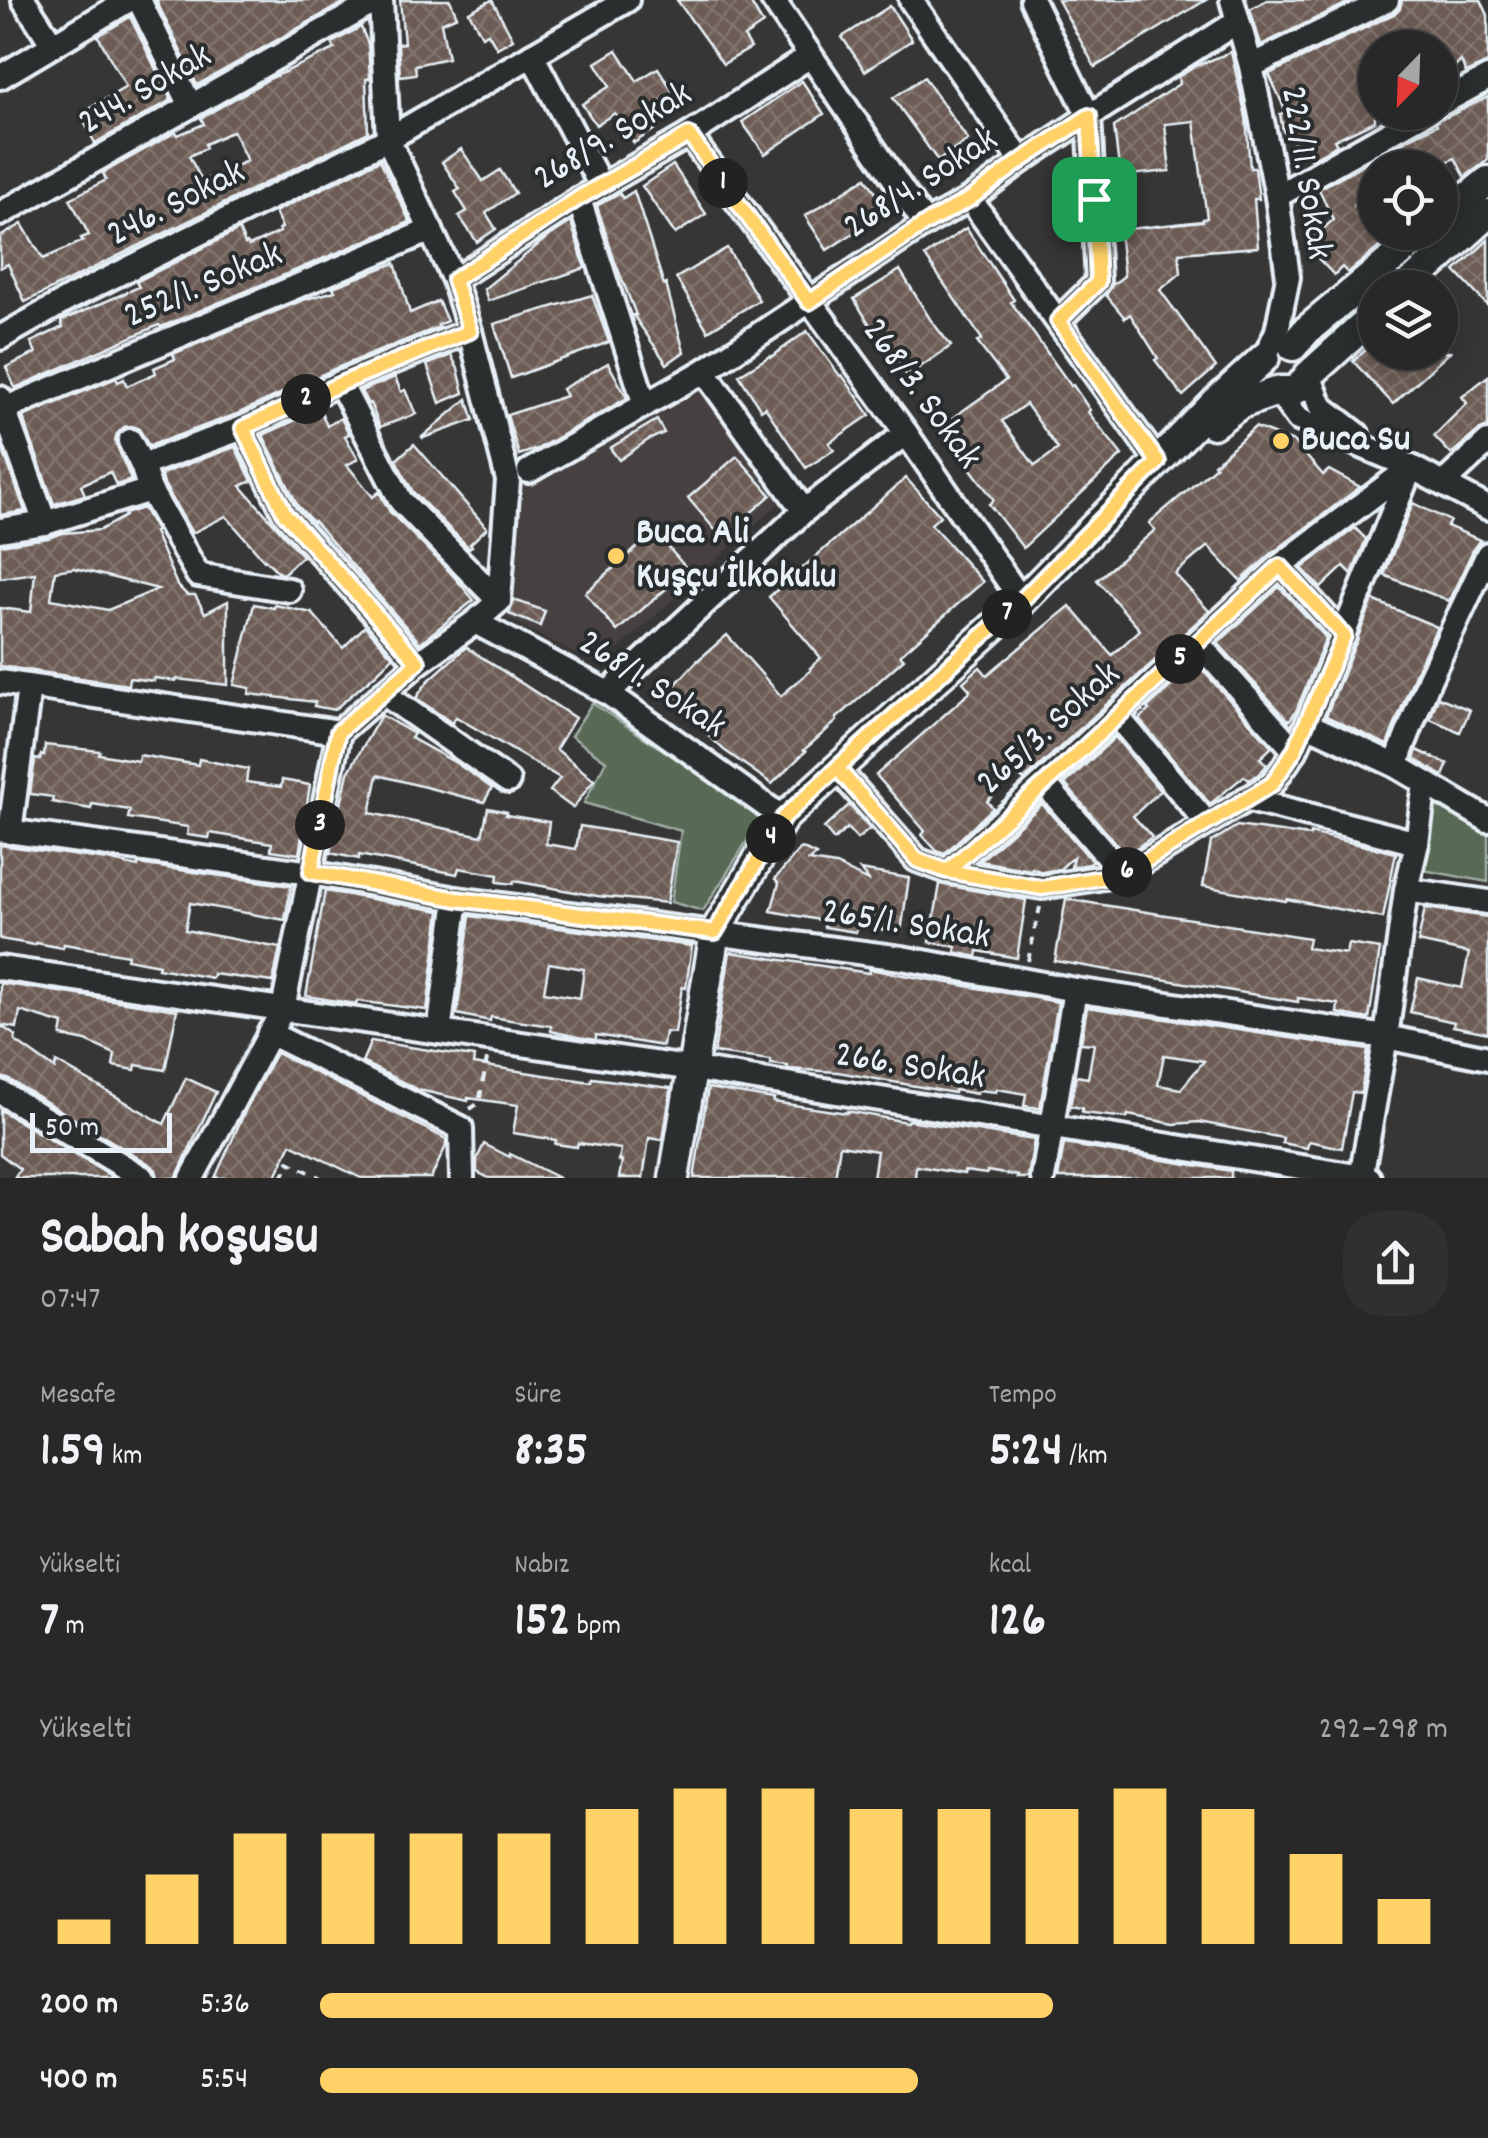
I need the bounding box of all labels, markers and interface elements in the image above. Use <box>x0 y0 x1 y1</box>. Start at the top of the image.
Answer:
north arrow <box>1358 30 1458 130</box>
map controls <box>1358 30 1458 370</box>
street label: 244. Sokak <box>69 31 223 151</box>
street label: 268/9. Sokak <box>524 69 704 207</box>
street label: 222/11. Sokak <box>1263 82 1345 264</box>
street label: 268/4. Sokak <box>834 114 1010 256</box>
street label: 246. Sokak <box>98 147 256 263</box>
button: locate <box>1358 150 1458 250</box>
pin <box>1052 157 1137 242</box>
pin: 1 <box>698 158 748 208</box>
text: 1 <box>720 163 726 203</box>
icon: arrive <box>1067 172 1122 227</box>
street label: 252/1. Sokak <box>116 229 292 345</box>
button: layers <box>1358 270 1458 370</box>
street label: 268/3. Sokak <box>846 308 994 482</box>
pin: 2 <box>281 374 331 424</box>
text: 2 <box>300 379 312 419</box>
place label: Buca Su <box>1301 414 1410 469</box>
marker: Buca Su <box>1270 430 1292 452</box>
place label: Buca Ali Kuşçu İlkokulu <box>636 507 836 606</box>
marker: Buca Ali Kuşçu İlkokulu <box>605 545 627 567</box>
pin: 7 <box>982 589 1032 639</box>
text: 7 <box>1002 594 1012 634</box>
street label: 268/1. Sokak <box>566 617 736 755</box>
pin: 5 <box>1155 634 1205 684</box>
text: 5 <box>1174 639 1186 679</box>
street label: 265/3. Sokak <box>965 650 1135 810</box>
pin: 3 <box>295 800 345 850</box>
text: 3 <box>314 805 326 845</box>
pin: 4 <box>746 813 796 863</box>
text: 4 <box>765 818 777 858</box>
pin: 6 <box>1102 847 1152 897</box>
text: 6 <box>1120 852 1134 892</box>
street label: 265/1. Sokak <box>818 886 994 966</box>
street label: 266. Sokak <box>831 1029 989 1107</box>
scale bar <box>30 1108 172 1152</box>
text: 50 m <box>45 1110 99 1150</box>
text: Sabah koşusu <box>40 1201 319 1280</box>
button: share <box>1343 1211 1448 1316</box>
text: 07:47 <box>40 1278 101 1324</box>
text: Mesafe <box>40 1377 116 1417</box>
text: Süre <box>514 1377 561 1417</box>
text: Tempo <box>989 1377 1057 1417</box>
text: 1.59 <box>40 1417 105 1489</box>
text: 8:35 <box>514 1417 588 1489</box>
text: 5:24 <box>989 1417 1063 1489</box>
text: km <box>105 1438 142 1478</box>
text: /km <box>1063 1438 1108 1478</box>
text: Yükselti <box>40 1547 120 1587</box>
text: Nabız <box>514 1547 569 1587</box>
text: kcal <box>989 1547 1031 1587</box>
text: 7 <box>40 1587 59 1659</box>
text: 152 <box>514 1587 570 1659</box>
text: 126 <box>989 1587 1046 1659</box>
text: m <box>59 1608 85 1648</box>
text: bpm <box>570 1608 621 1648</box>
text: Yükselti <box>40 1708 131 1754</box>
text: 292–298 m <box>1319 1708 1448 1754</box>
text: 200 m <box>40 1983 118 2029</box>
text: 5:36 <box>200 1983 250 2029</box>
text: 400 m <box>40 2058 117 2104</box>
text: 5:54 <box>200 2058 248 2104</box>

